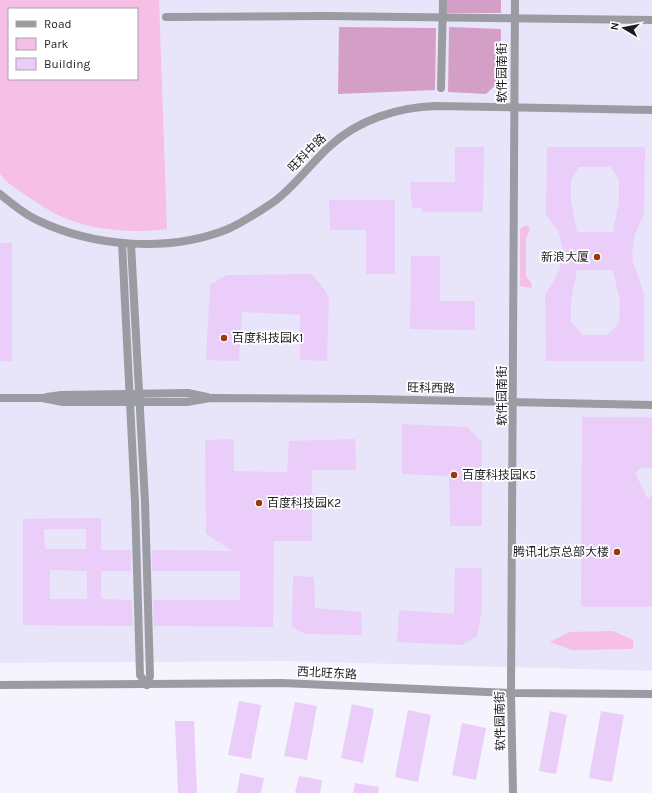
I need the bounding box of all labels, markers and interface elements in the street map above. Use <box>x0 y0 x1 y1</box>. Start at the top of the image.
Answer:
legend <box>8 8 138 80</box>
north arrow <box>604 8 644 48</box>
text: Road <box>44 17 72 31</box>
text: N <box>608 21 622 31</box>
text: Park <box>44 37 69 51</box>
street label: 软件园南街 <box>495 43 509 103</box>
text: Building <box>44 57 91 71</box>
street label: 旺科中路 <box>285 131 329 175</box>
place label: 新浪大厦 <box>541 250 589 264</box>
marker: 新浪大厦 <box>592 252 602 262</box>
place label: 百度科技园K1 <box>232 331 303 345</box>
marker: 百度科技园K1 <box>219 333 229 343</box>
street label: 软件园南街 <box>495 366 509 426</box>
street label: 旺科西路 <box>407 381 455 395</box>
place label: 百度科技园K5 <box>462 468 536 482</box>
marker: 百度科技园K5 <box>449 470 459 480</box>
place label: 百度科技园K2 <box>267 496 341 510</box>
marker: 百度科技园K2 <box>254 498 264 508</box>
place label: 腾讯北京总部大楼 <box>513 545 609 559</box>
marker: 腾讯北京总部大楼 <box>612 547 622 557</box>
street label: 西北旺东路 <box>297 664 357 682</box>
street label: 软件园南街 <box>492 691 508 751</box>

